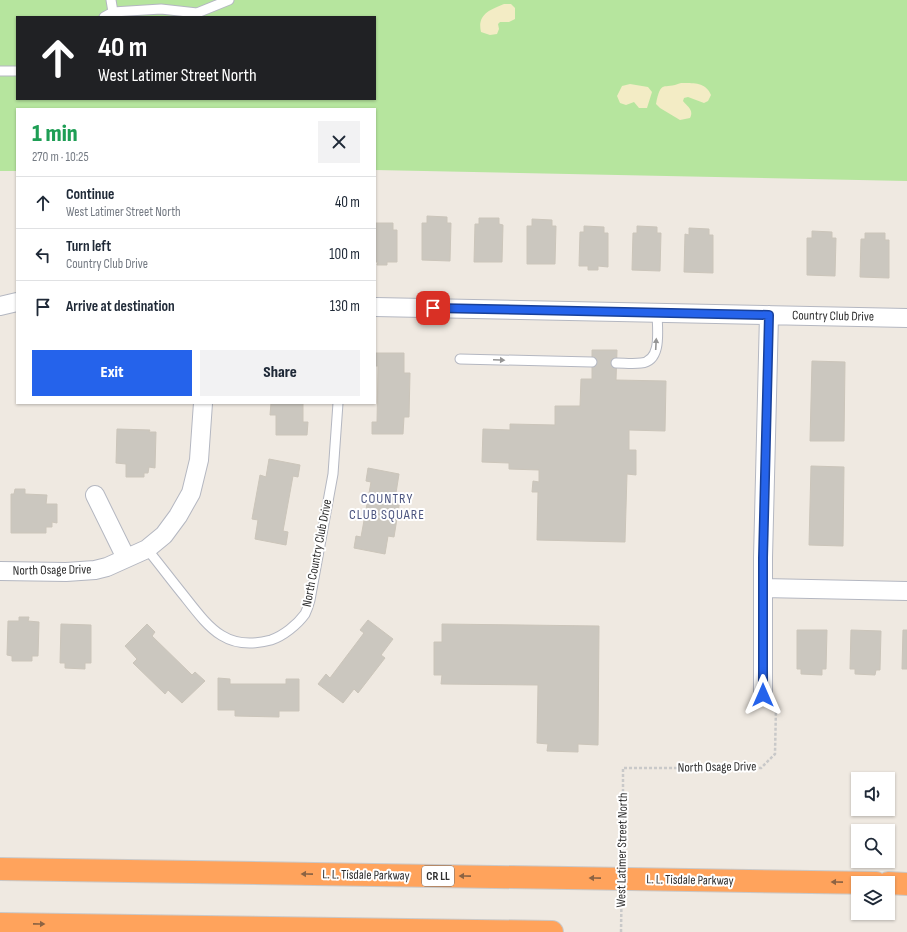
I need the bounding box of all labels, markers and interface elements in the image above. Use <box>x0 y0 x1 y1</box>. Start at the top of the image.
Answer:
text: 40 m <box>98 31 147 64</box>
icon: ahead <box>32 32 84 84</box>
text: West Latimer Street North <box>98 65 257 86</box>
text: 1 min <box>32 119 78 148</box>
button: close <box>318 121 360 163</box>
text: 270 m · 10:25 <box>32 149 89 165</box>
text: Continue <box>66 185 115 204</box>
icon: ahead <box>32 192 54 214</box>
text: 40 m <box>335 193 360 212</box>
text: West Latimer Street North <box>66 204 181 220</box>
text: Turn left <box>66 237 111 256</box>
icon: left <box>32 244 54 266</box>
text: 100 m <box>329 245 360 264</box>
text: Country Club Drive <box>66 256 148 272</box>
pin <box>416 291 450 325</box>
icon: arrive <box>32 296 54 318</box>
text: Arrive at destination <box>66 297 175 316</box>
text: 130 m <box>330 297 360 316</box>
icon: arrive <box>422 297 444 319</box>
street label: Country Club Drive <box>792 307 874 325</box>
one-way arrow <box>653 338 660 350</box>
button: Exit <box>32 350 192 396</box>
button: Share <box>200 350 360 396</box>
one-way arrow <box>493 356 505 363</box>
district label: COUNTRY CLUB SQUARE <box>349 490 425 523</box>
street label: North Country Club Drive <box>299 498 335 608</box>
street label: North Osage Drive <box>13 561 91 579</box>
position arrow <box>742 674 784 716</box>
street label: North Osage Drive <box>678 758 756 776</box>
map controls <box>851 772 895 920</box>
button: sound <box>851 772 895 816</box>
street label: West Latimer Street North <box>613 793 631 907</box>
button: search <box>851 824 895 868</box>
street label: L. L. Tisdale Parkway <box>322 866 410 884</box>
road number: CR LL <box>422 866 454 886</box>
one-way arrow <box>300 871 313 877</box>
street label: L. L. Tisdale Parkway <box>646 871 734 889</box>
one-way arrow <box>459 873 471 880</box>
one-way arrow <box>589 875 601 882</box>
button: layers <box>851 876 895 920</box>
one-way arrow <box>830 879 843 885</box>
one-way arrow <box>33 921 45 928</box>

